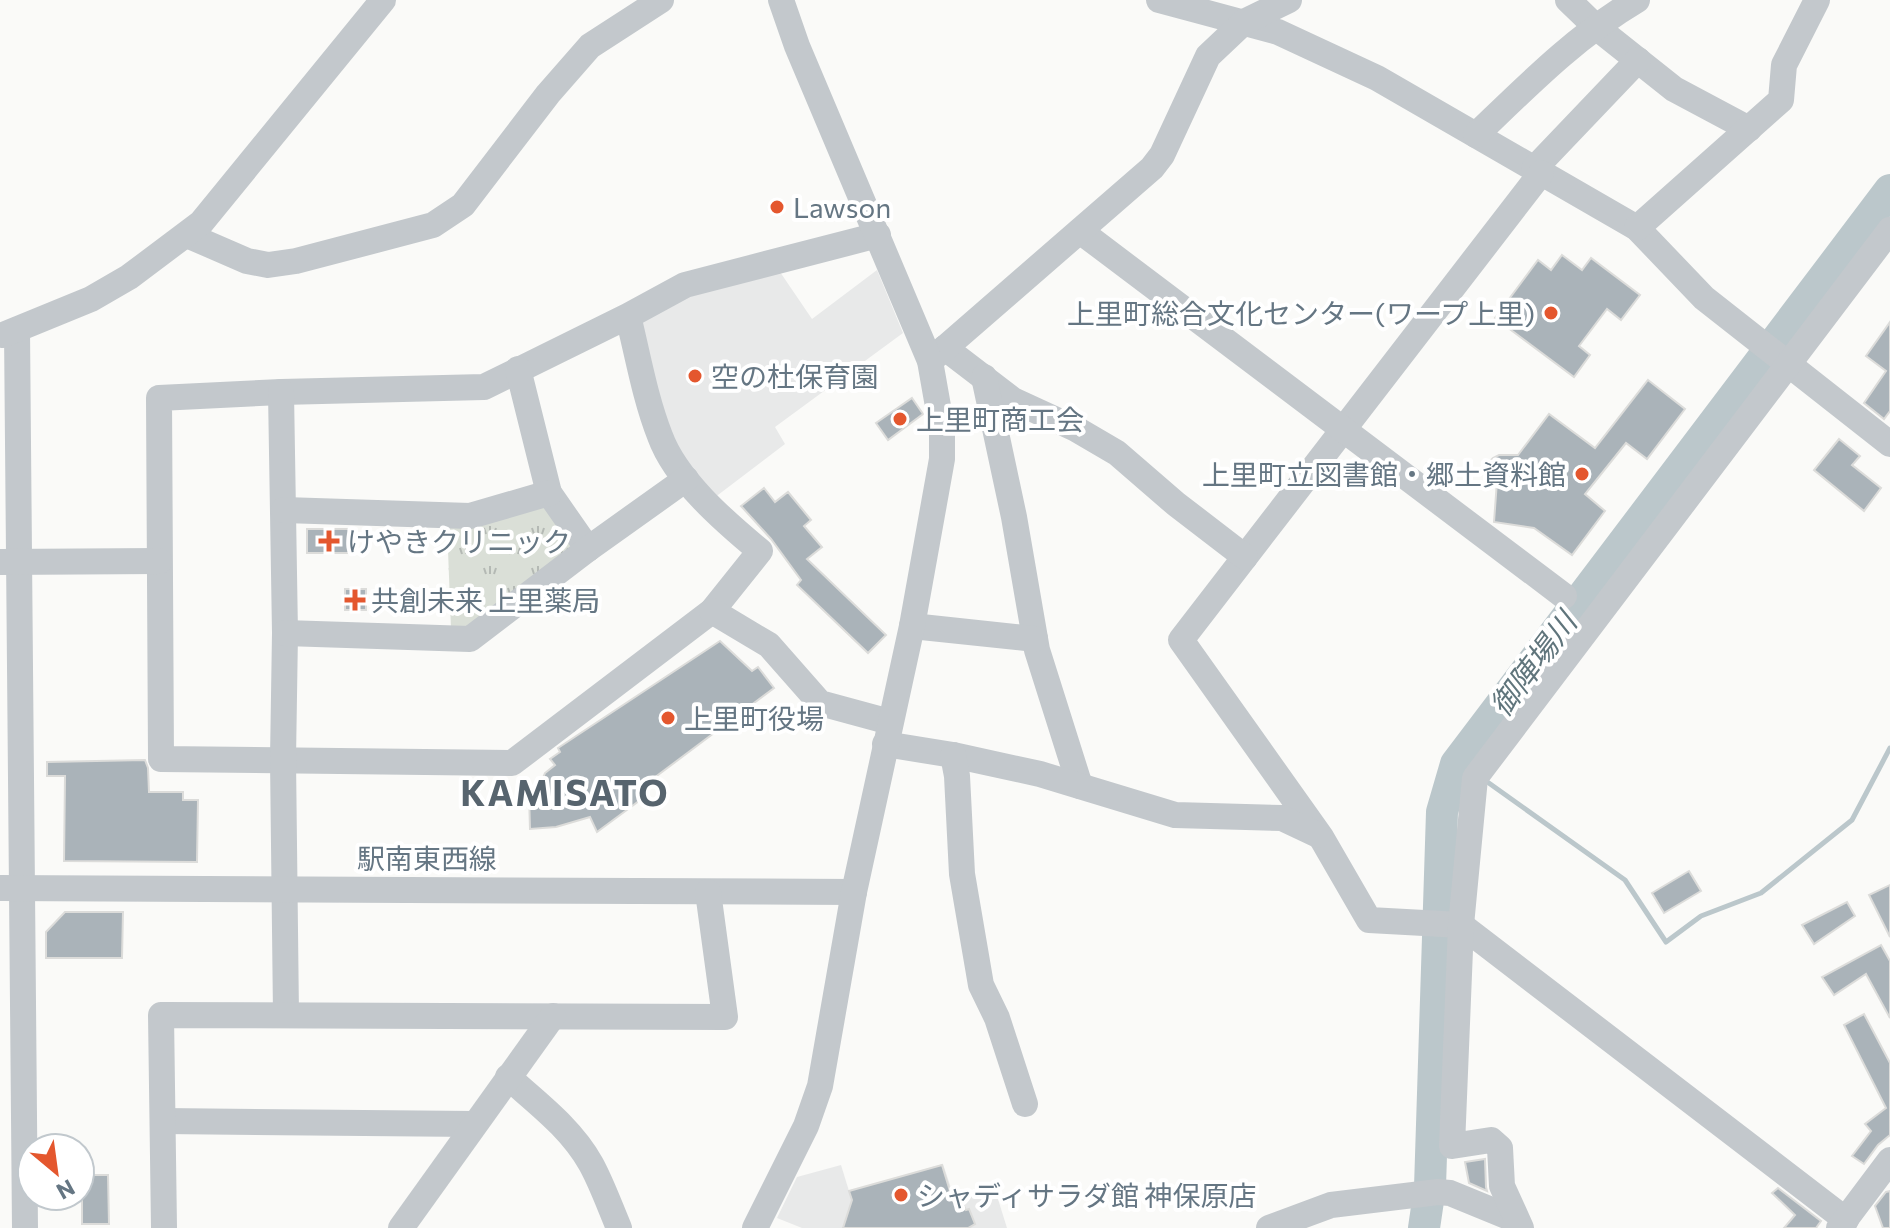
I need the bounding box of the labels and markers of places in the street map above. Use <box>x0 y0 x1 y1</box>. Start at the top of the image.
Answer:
place label: Lawson <box>793 190 891 224</box>
marker: Lawson <box>768 198 786 216</box>
place label: 上里町総合文化センター(ワープ上里) <box>1067 296 1535 330</box>
marker: 上里町総合文化センター(ワープ上里) <box>1542 304 1560 322</box>
place label: 空の杜保育園 <box>711 359 879 393</box>
marker: 空の杜保育園 <box>686 367 704 385</box>
place label: 上里町商工会 <box>916 402 1084 436</box>
marker: 上里町商工会 <box>891 410 909 428</box>
place label: 上里町立図書館・郷土資料館 <box>1202 457 1566 491</box>
marker: 上里町立図書館・郷土資料館 <box>1573 465 1591 483</box>
place label: けやきクリニック <box>347 524 571 558</box>
marker: けやきクリニック <box>318 530 340 552</box>
place label: 共創未来 上里薬局 <box>371 583 600 617</box>
marker: 共創未来 上里薬局 <box>346 591 364 609</box>
place label: 上里町役場 <box>684 701 824 735</box>
marker: 上里町役場 <box>659 709 677 727</box>
place label: シャディサラダ館 神保原店 <box>917 1178 1256 1212</box>
marker: シャディサラダ館 神保原店 <box>892 1186 910 1204</box>

